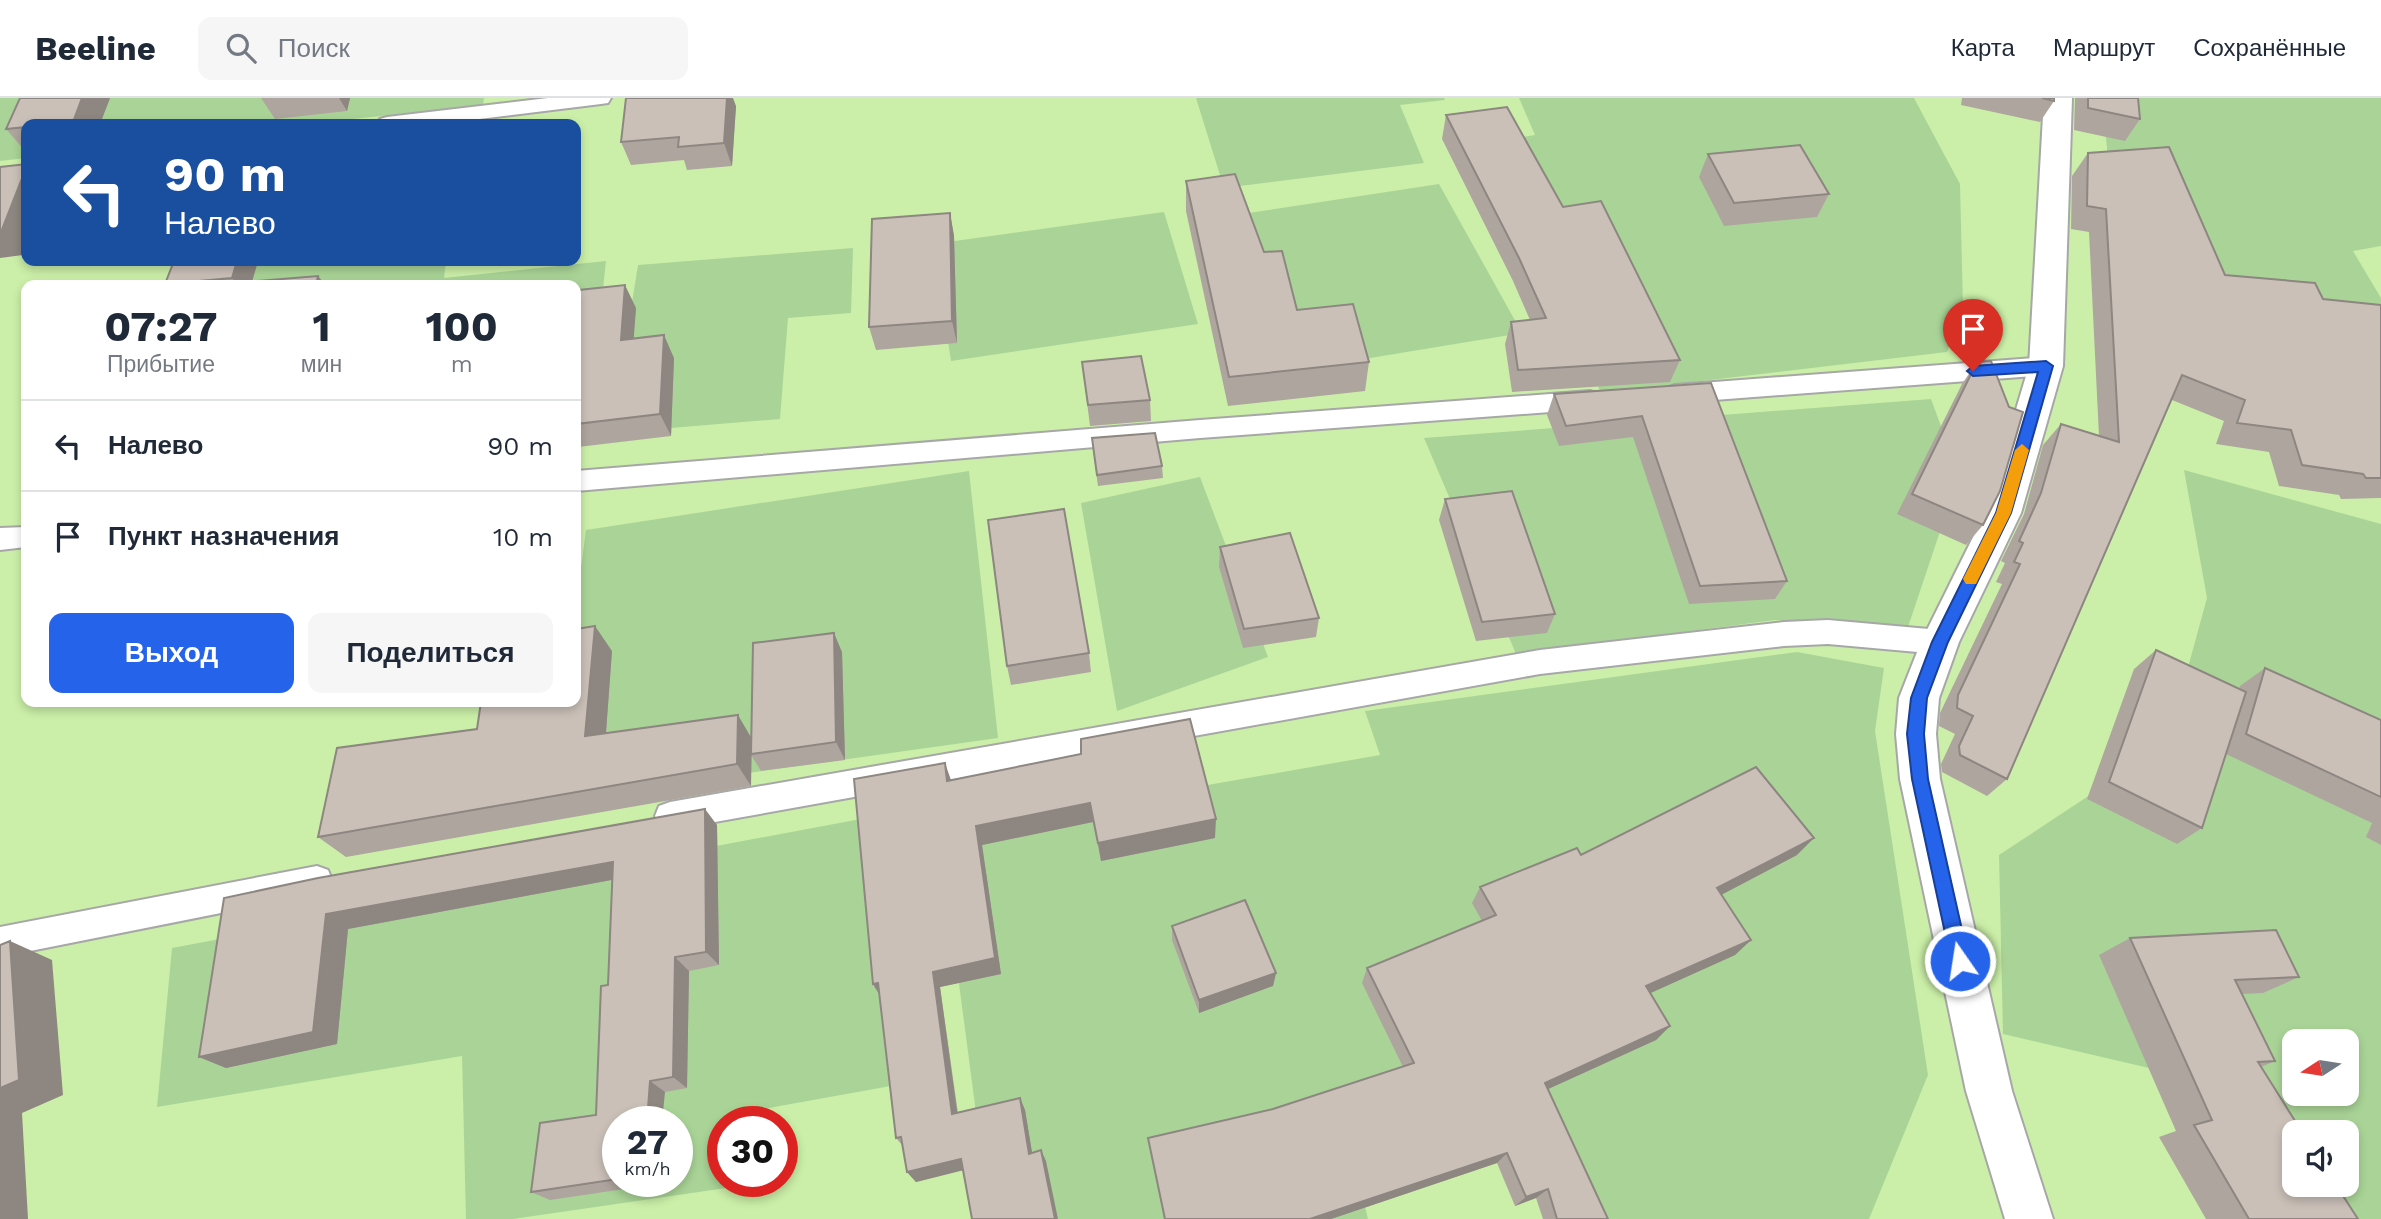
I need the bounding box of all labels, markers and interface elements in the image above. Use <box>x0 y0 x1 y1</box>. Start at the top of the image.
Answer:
search box <box>198 17 688 80</box>
text: Beeline <box>35 29 156 68</box>
icon: search <box>222 29 260 67</box>
text: Поиск <box>278 33 350 63</box>
text: Карта <box>1951 34 2015 62</box>
text: Маршрут <box>2053 34 2155 62</box>
text: Сохранённые <box>2193 34 2346 62</box>
text: 90 m <box>164 145 286 203</box>
icon: left <box>49 147 140 238</box>
text: Налево <box>164 204 276 242</box>
pin <box>1943 299 2003 371</box>
text: 07:27 <box>104 302 218 351</box>
text: 1 <box>312 302 331 351</box>
text: 100 <box>426 302 498 351</box>
icon: arrive <box>1954 310 1992 348</box>
text: Прибытие <box>107 351 215 378</box>
text: мин <box>301 351 342 378</box>
text: m <box>451 351 473 378</box>
icon: left <box>49 427 87 465</box>
text: Налево <box>108 430 203 460</box>
text: 90 m <box>487 431 553 461</box>
icon: arrive <box>49 518 87 556</box>
text: Пункт назначения <box>108 521 339 551</box>
text: 10 m <box>493 522 553 552</box>
button: Выход <box>49 613 294 693</box>
button: Поделиться <box>308 613 553 693</box>
position arrow <box>1923 924 1997 998</box>
north arrow <box>2282 1029 2359 1106</box>
map controls <box>2282 1029 2359 1197</box>
speed limit sign: 30 <box>707 1106 798 1197</box>
button: sound <box>2282 1120 2359 1197</box>
text: 27 <box>627 1121 668 1163</box>
text: km/h <box>624 1158 671 1179</box>

